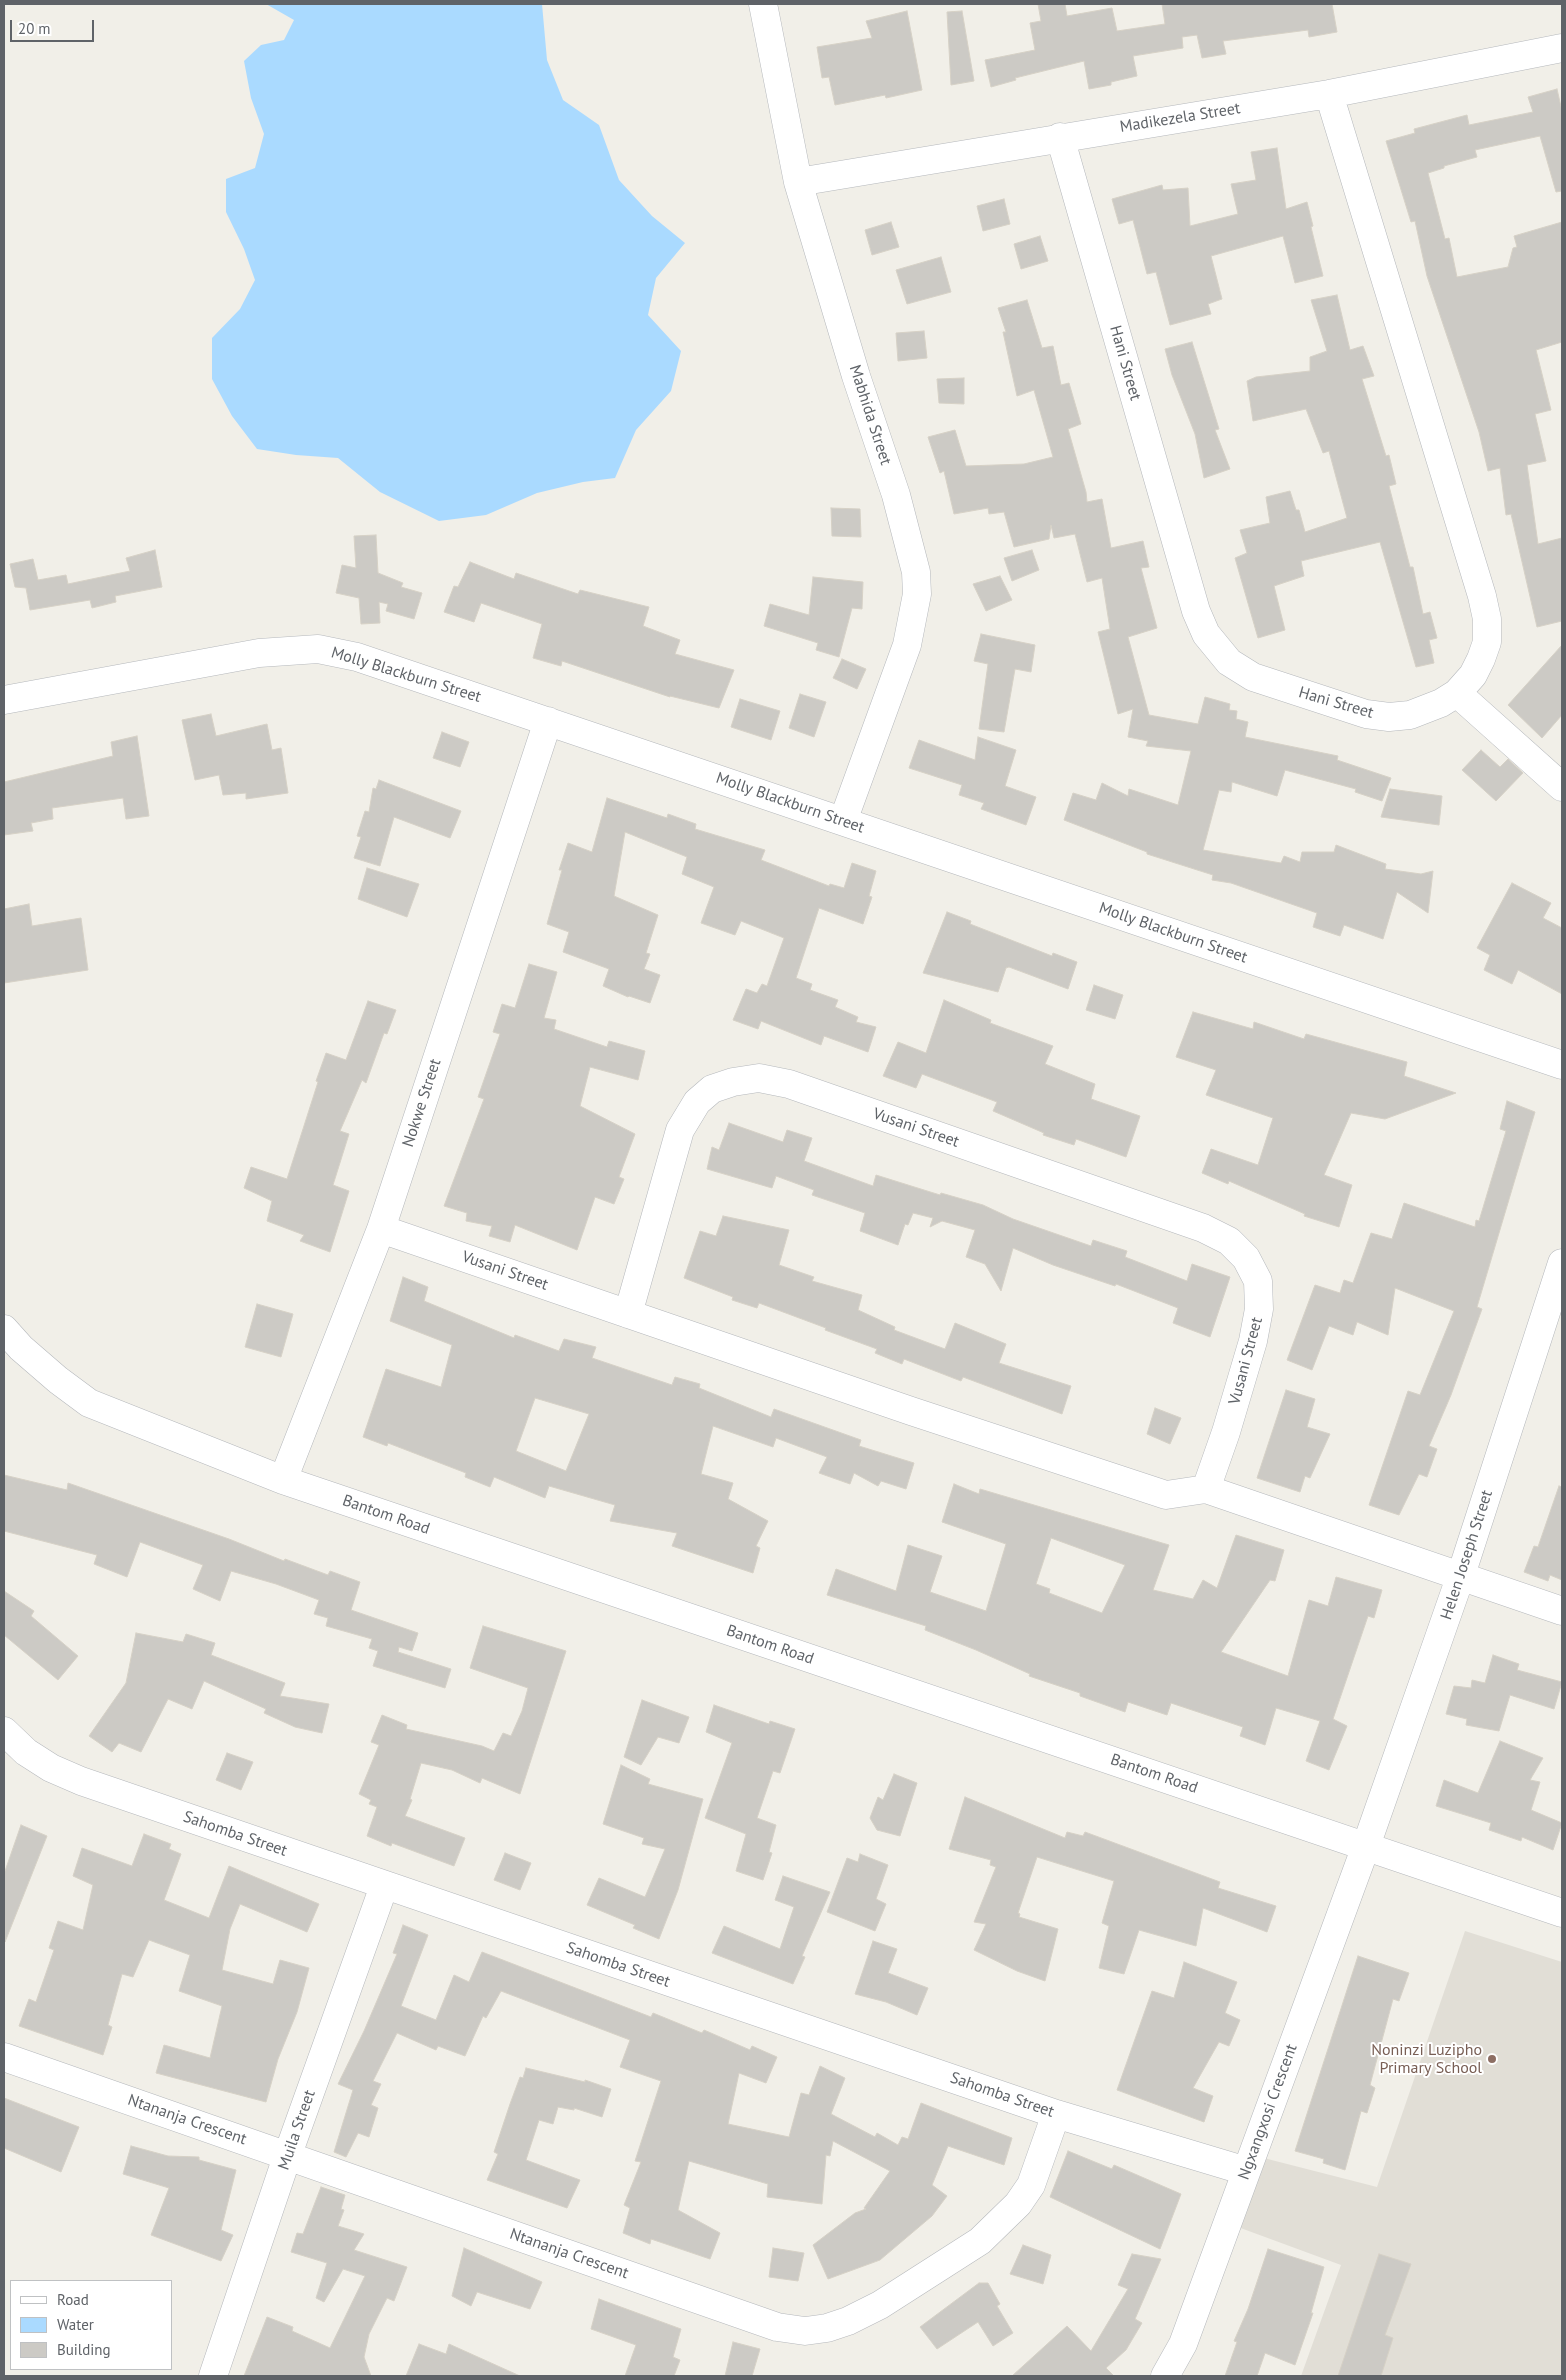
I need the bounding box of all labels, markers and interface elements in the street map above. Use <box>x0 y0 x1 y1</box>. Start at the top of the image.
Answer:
scale bar <box>12 10 96 42</box>
text: 20 m <box>18 19 51 38</box>
street label: Madikezela Street <box>1118 99 1242 137</box>
street label: Hani Street <box>1105 323 1145 403</box>
street label: Mabhida Street <box>845 363 895 467</box>
street label: Molly Blackburn Street <box>329 643 483 707</box>
street label: Hani Street <box>1296 683 1376 723</box>
street label: Molly Blackburn Street <box>713 769 867 837</box>
street label: Molly Blackburn Street <box>1096 899 1250 967</box>
street label: Nokwe Street <box>399 1056 445 1150</box>
street label: Vusani Street <box>870 1104 962 1152</box>
street label: Vusani Street <box>459 1247 551 1295</box>
street label: Vusani Street <box>1225 1315 1267 1407</box>
street label: Helen Joseph Street <box>1437 1488 1497 1622</box>
street label: Bantom Road <box>340 1491 432 1539</box>
street label: Bantom Road <box>724 1621 816 1669</box>
street label: Bantom Road <box>1108 1750 1200 1798</box>
street label: Sahomba Street <box>181 1807 289 1861</box>
street label: Sahomba Street <box>564 1938 672 1992</box>
place label: Noninzi Luzipho Primary School <box>1371 2040 1482 2078</box>
street label: Ngxangxosi Crescent <box>1235 2042 1301 2182</box>
marker: Noninzi Luzipho Primary School <box>1486 2053 1498 2065</box>
street label: Sahomba Street <box>948 2068 1056 2122</box>
street label: Muila Street <box>274 2087 320 2173</box>
street label: Ntananja Crescent <box>125 2091 249 2149</box>
street label: Ntananja Crescent <box>507 2225 631 2283</box>
legend <box>10 2280 172 2370</box>
text: Road <box>57 2290 89 2309</box>
text: Water <box>57 2315 94 2334</box>
text: Building <box>57 2340 111 2359</box>

